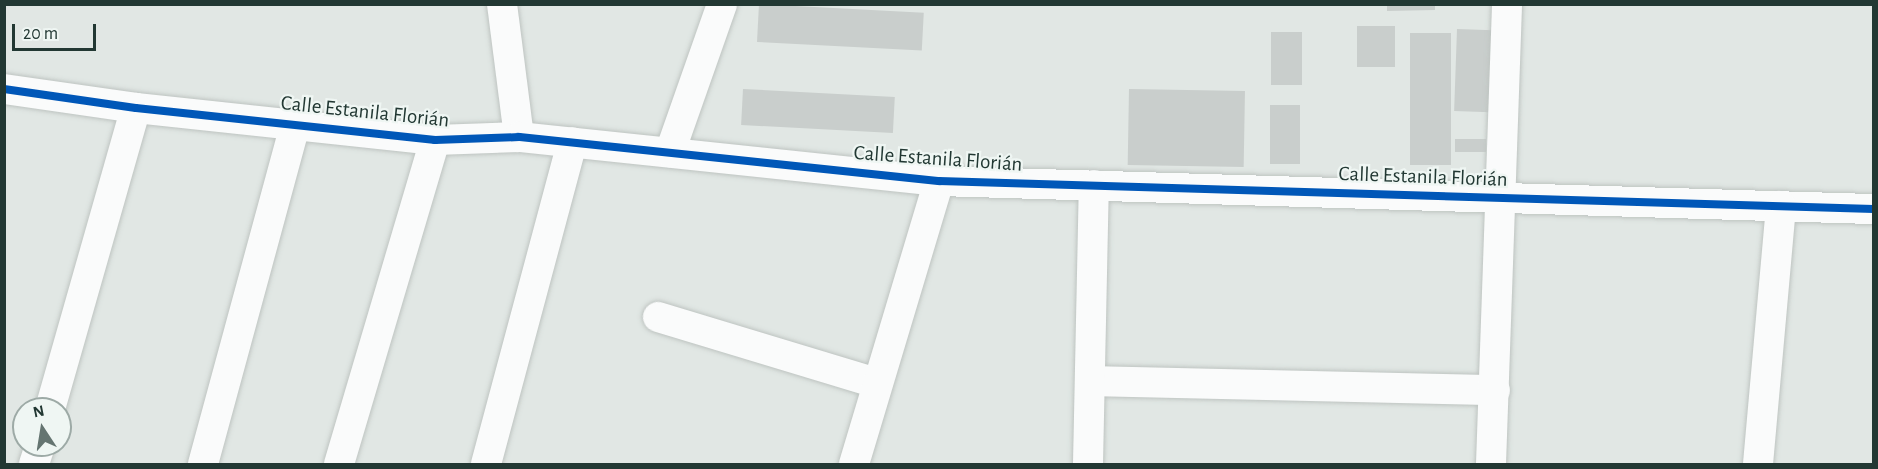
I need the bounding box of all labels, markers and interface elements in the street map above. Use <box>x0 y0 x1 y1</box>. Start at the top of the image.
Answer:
scale bar <box>15 12 99 50</box>
text: 20 m <box>23 25 58 43</box>
street label: Calle Estanila Florián <box>280 91 450 133</box>
street label: Calle Estanila Florián <box>853 141 1023 177</box>
street label: Calle Estanila Florián <box>1338 161 1508 193</box>
north arrow <box>12 397 72 457</box>
text: N <box>32 402 46 420</box>

